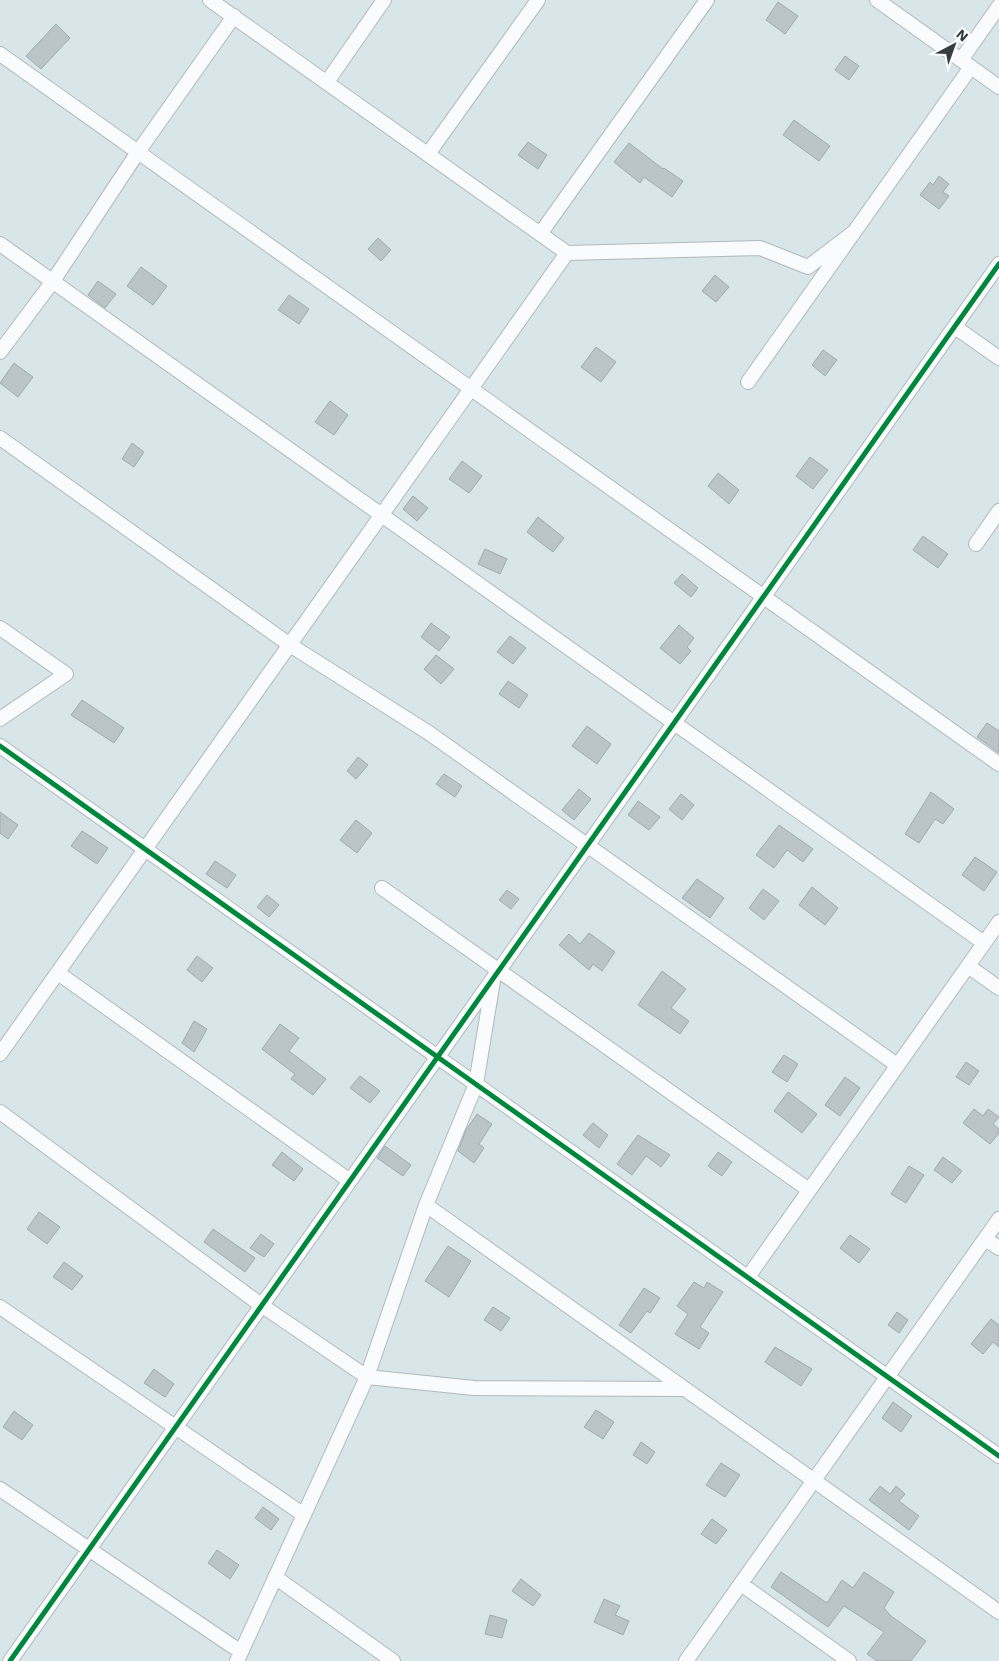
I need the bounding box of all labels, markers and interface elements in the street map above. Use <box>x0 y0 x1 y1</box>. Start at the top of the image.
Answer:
north arrow <box>929 20 979 70</box>
text: N <box>953 26 972 45</box>

